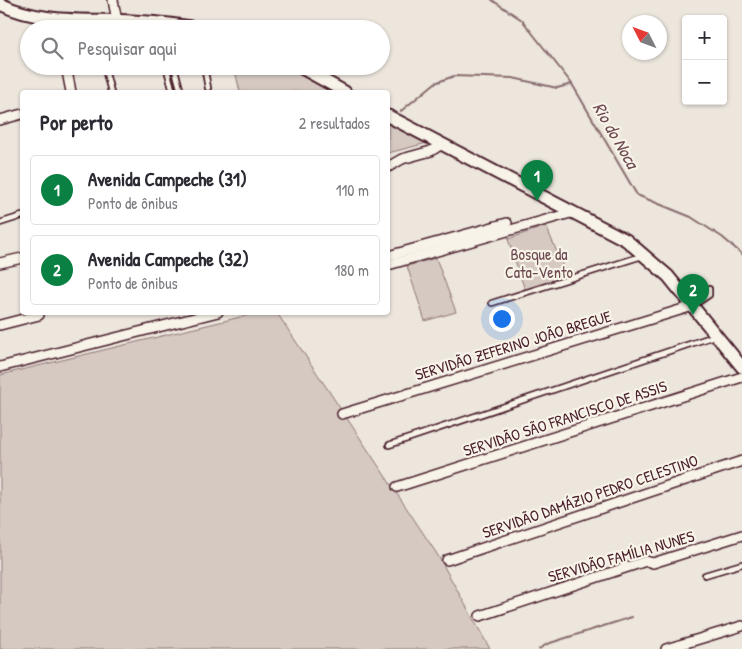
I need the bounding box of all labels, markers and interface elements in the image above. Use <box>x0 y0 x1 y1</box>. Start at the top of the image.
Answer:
north arrow <box>622 15 667 60</box>
map controls <box>682 15 727 105</box>
button: + <box>682 15 727 60</box>
search box <box>20 20 390 75</box>
icon: search <box>38 34 66 62</box>
text: Pesquisar aqui <box>78 35 177 61</box>
button: − <box>682 60 727 105</box>
water label: Rio do Noca <box>587 97 646 174</box>
text: Por perto <box>40 108 113 137</box>
text: 2 resultados <box>299 112 370 134</box>
pin: 1 <box>521 160 553 201</box>
text: Avenida Campeche (31) <box>88 166 247 192</box>
text: 1 <box>54 179 60 201</box>
text: 110 m <box>336 179 369 201</box>
text: Ponto de ônibus <box>88 192 178 214</box>
park label: Bosque da Cata-Vento <box>505 243 573 283</box>
text: Avenida Campeche (32) <box>88 246 249 272</box>
text: 2 <box>53 259 61 281</box>
text: 180 m <box>335 259 369 281</box>
text: Ponto de ônibus <box>88 272 178 294</box>
pin: 2 <box>677 274 709 315</box>
street label: SERVIDÃO ZEFERINO JOÃO BREGUE <box>412 305 614 385</box>
your location <box>489 306 515 332</box>
street label: SERVIDÃO SÃO FRANCISCO DE ASSIS <box>460 374 670 461</box>
street label: SERVIDÃO DAMÁZIO PEDRO CELESTINO <box>479 449 701 543</box>
street label: SERVIDÃO FAMÍLIA NUNES <box>545 524 697 587</box>

